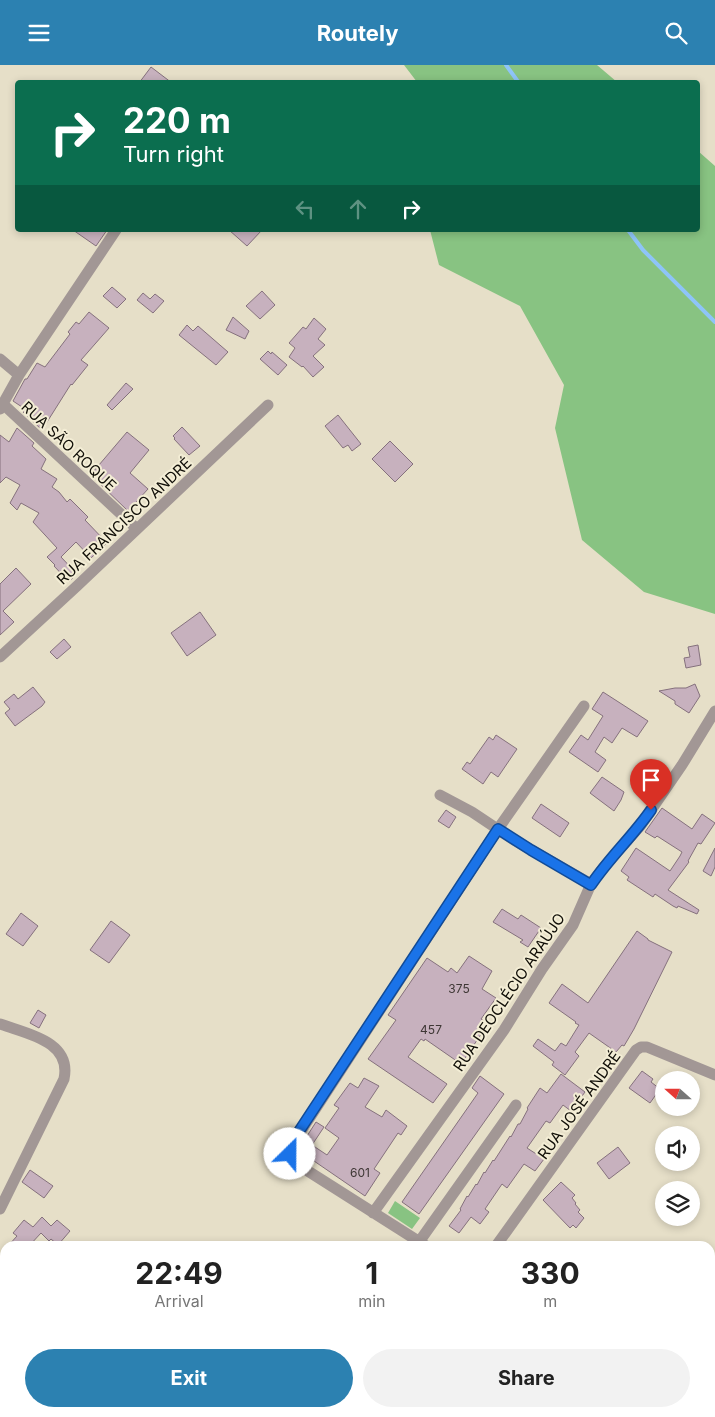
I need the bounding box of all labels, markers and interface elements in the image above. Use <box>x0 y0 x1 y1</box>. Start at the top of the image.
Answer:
icon: menu <box>25 19 53 47</box>
icon: search <box>662 19 690 47</box>
text: Routely <box>317 20 398 46</box>
text: 220 m <box>123 99 231 141</box>
icon: right <box>40 100 105 165</box>
text: Turn right <box>123 141 224 167</box>
icon: left <box>291 195 319 223</box>
icon: ahead <box>344 195 372 223</box>
icon: right <box>397 195 425 223</box>
street label: RUA SÃO ROQUE <box>18 397 120 495</box>
street label: RUA FRANCISCO ANDRÉ <box>53 453 195 589</box>
pin <box>630 759 672 810</box>
icon: arrive <box>637 766 665 794</box>
street label: RUA DEOCLÉCIO ARAÚJO <box>449 909 569 1075</box>
house number: 375 <box>448 981 470 996</box>
house number: 457 <box>420 1022 442 1037</box>
street label: RUA JOSÉ ANDRÉ <box>533 1047 625 1163</box>
north arrow <box>655 1071 700 1116</box>
map controls <box>655 1071 700 1226</box>
button: sound <box>655 1126 700 1171</box>
position arrow <box>263 1127 315 1179</box>
house number: 601 <box>350 1165 370 1180</box>
button: layers <box>655 1181 700 1226</box>
text: 22:49 <box>135 1255 223 1291</box>
text: 1 <box>365 1255 378 1291</box>
text: 330 <box>521 1255 580 1291</box>
text: Arrival <box>154 1291 204 1311</box>
text: min <box>358 1291 385 1311</box>
text: m <box>543 1291 557 1311</box>
button: Exit <box>25 1349 353 1407</box>
button: Share <box>363 1349 690 1407</box>

